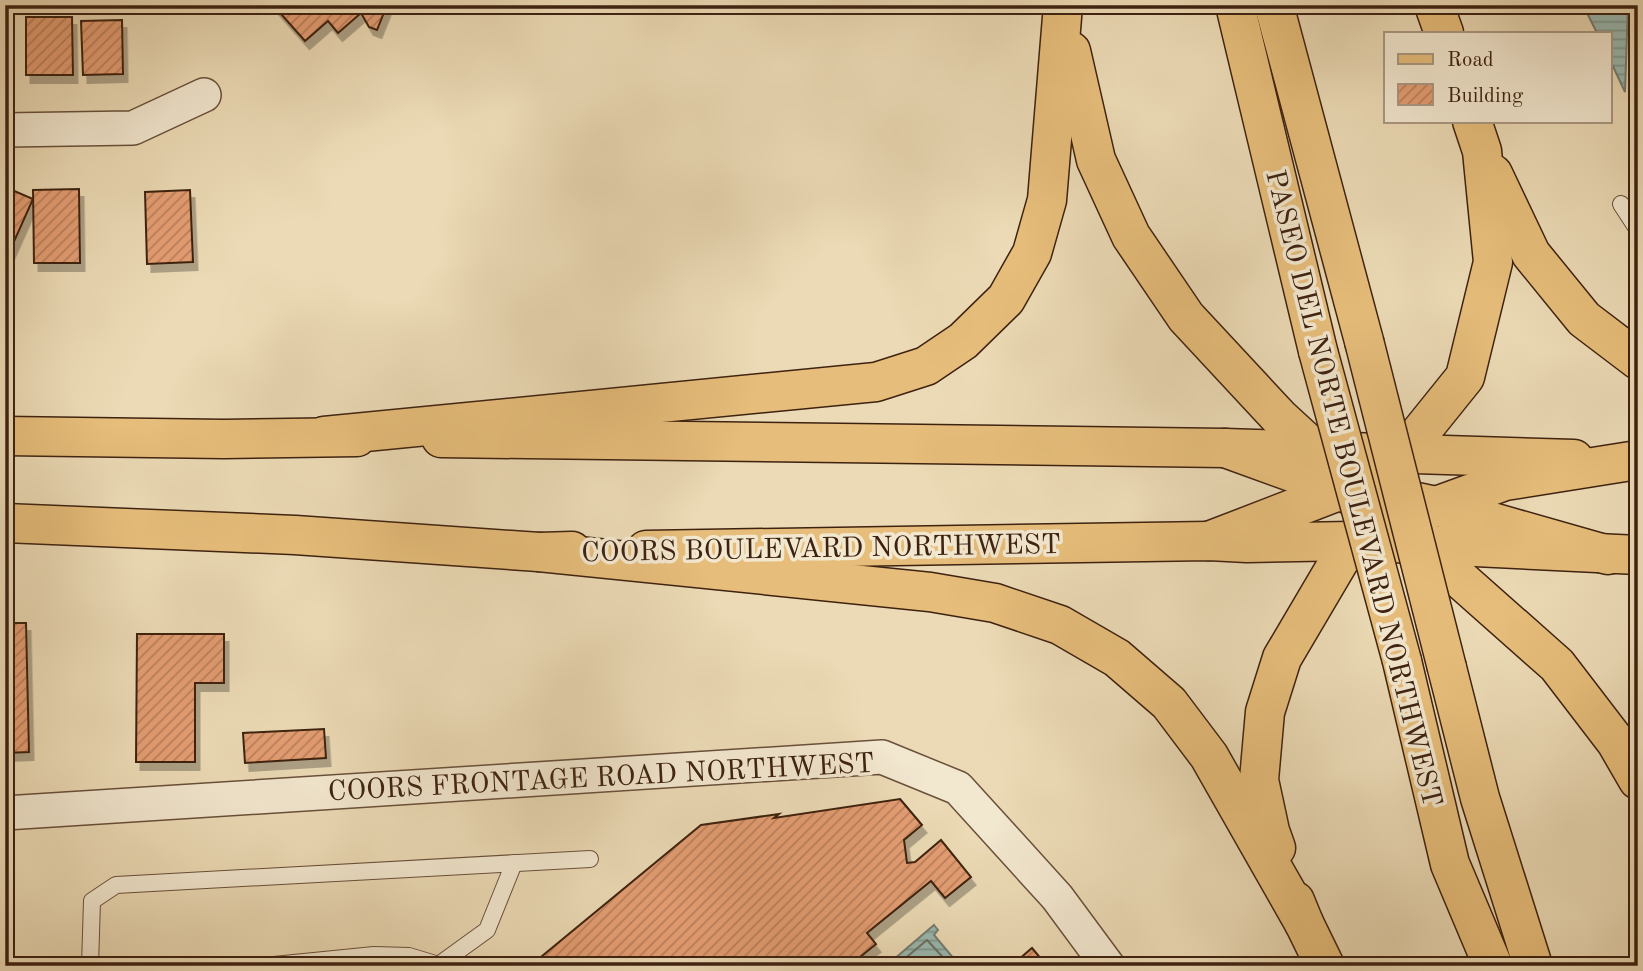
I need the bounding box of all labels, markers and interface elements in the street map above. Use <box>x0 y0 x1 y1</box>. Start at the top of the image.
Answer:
legend <box>1384 32 1612 122</box>
text: Road <box>1447 50 1494 71</box>
text: Building <box>1447 86 1524 107</box>
street label: PASEO DEL NORTE BOULEVARD NORTHWEST <box>1259 167 1445 810</box>
street label: COORS BOULEVARD NORTHWEST <box>581 532 1061 568</box>
street label: COORS FRONTAGE ROAD NORTHWEST <box>327 751 875 807</box>

